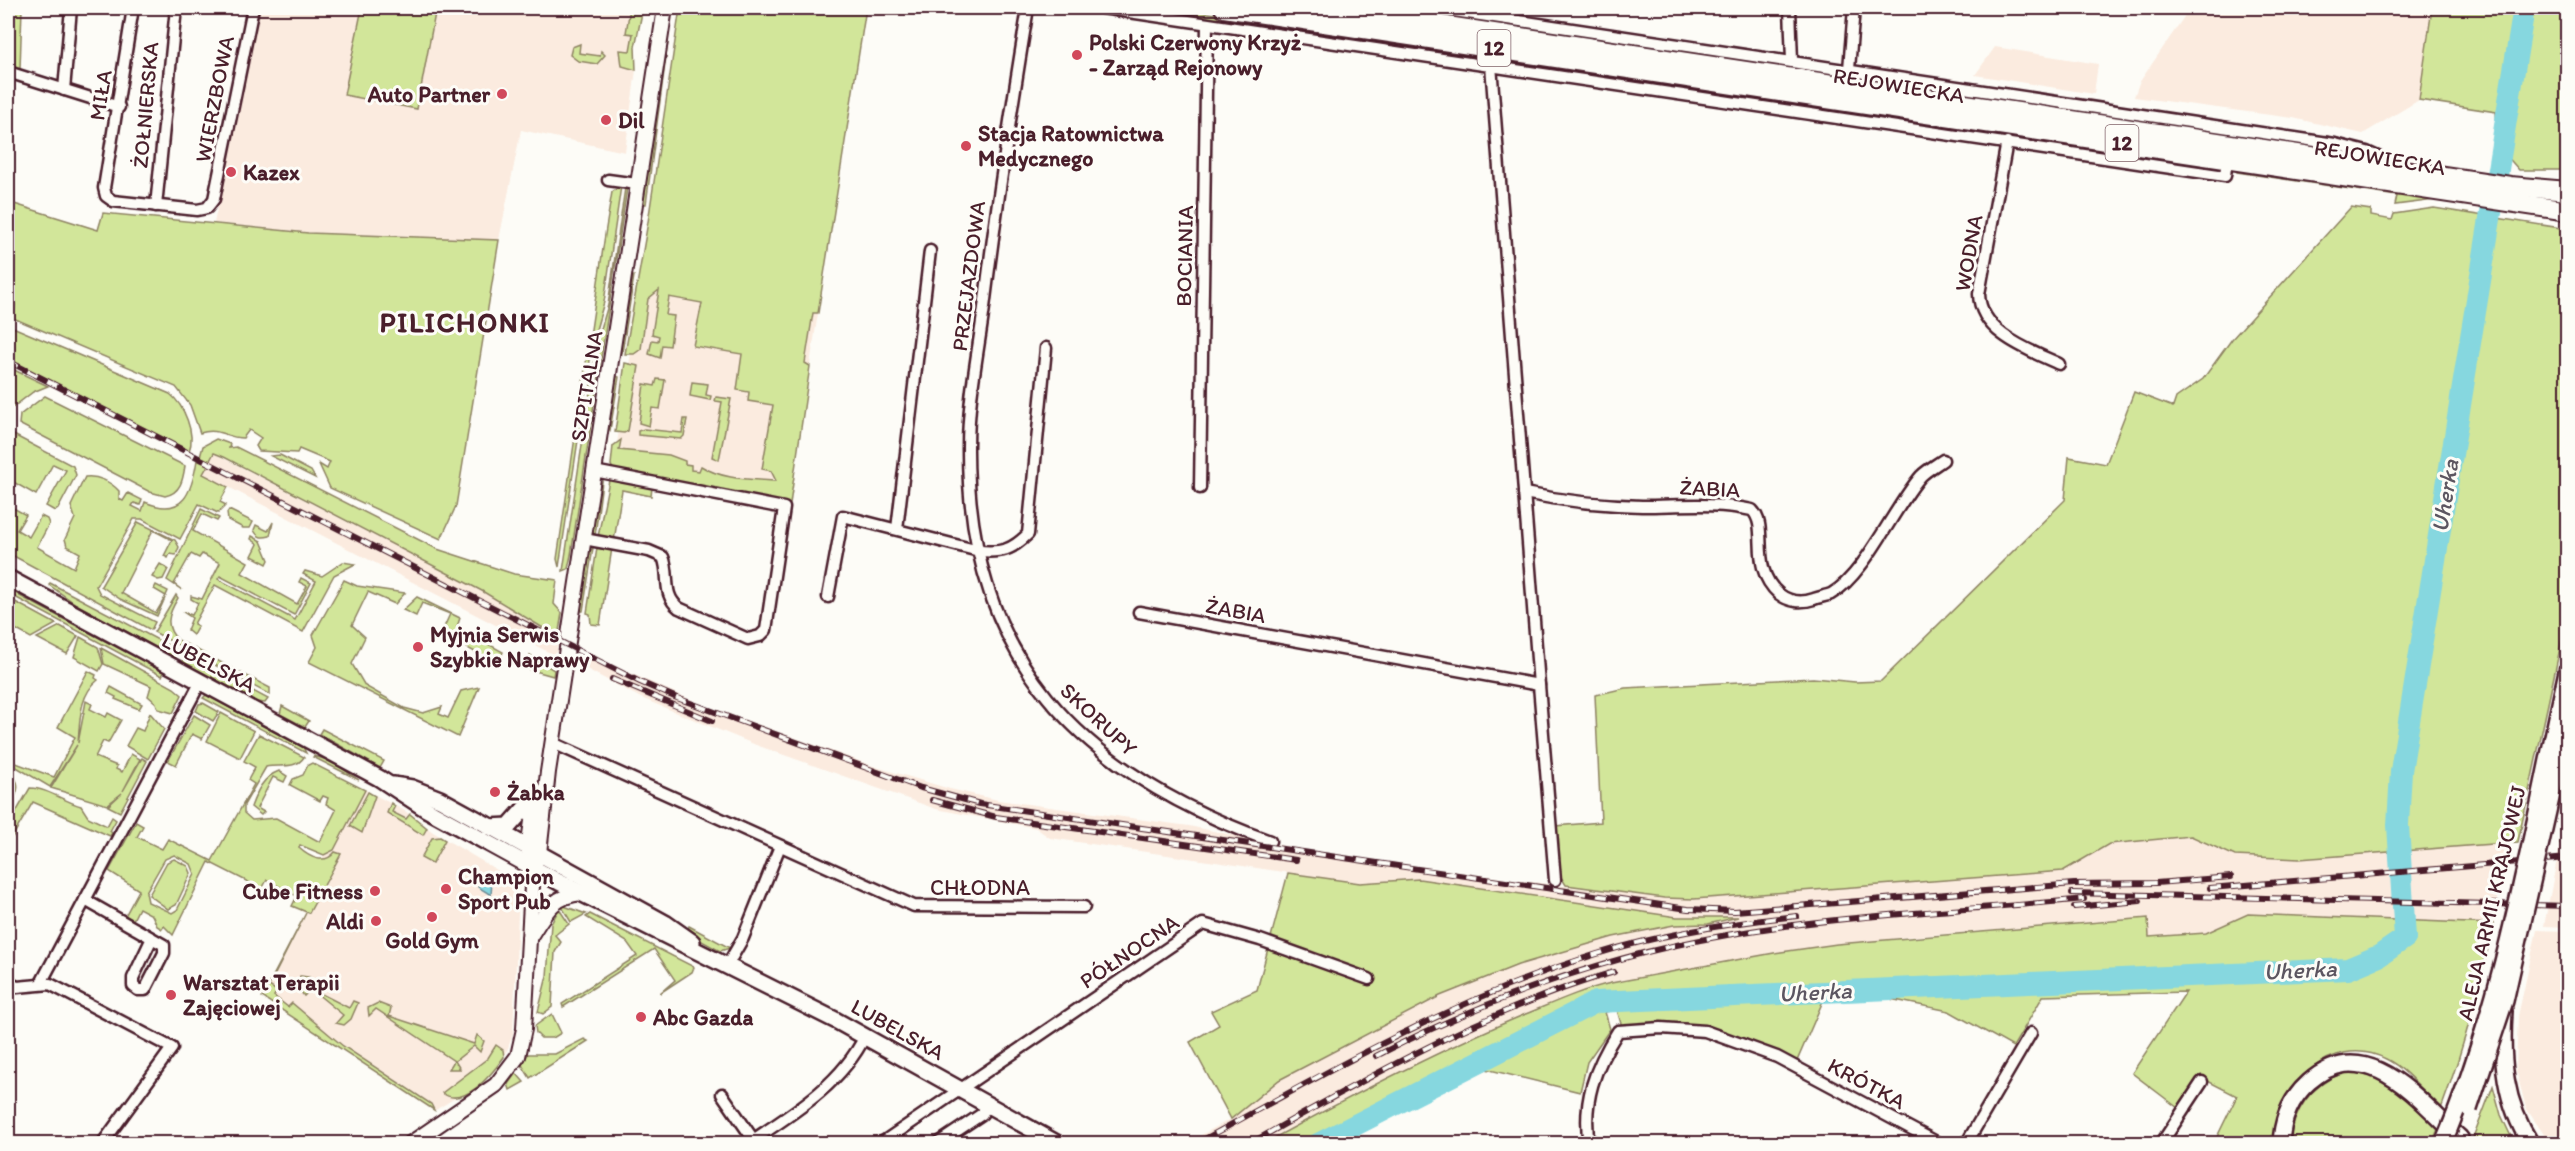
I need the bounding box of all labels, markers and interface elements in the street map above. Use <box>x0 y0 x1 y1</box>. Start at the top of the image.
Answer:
place label: Polski Czerwony Krzyż - Zarząd Rejonowy <box>1089 29 1302 81</box>
road number: 12 <box>1478 30 1510 66</box>
street label: WIERZBOWA <box>189 33 240 165</box>
street label: ŻOŁNIERSKA <box>127 41 164 169</box>
marker: Polski Czerwony Krzyż - Zarząd Rejonowy <box>1070 48 1084 62</box>
street label: REJOWIECKA <box>1831 62 1967 109</box>
street label: MIŁA <box>83 68 118 122</box>
place label: Auto Partner <box>367 81 491 108</box>
marker: Auto Partner <box>495 87 509 101</box>
place label: Dil <box>618 107 645 134</box>
marker: Dil <box>599 113 613 127</box>
place label: Stacja Ratownictwa Medycznego <box>978 120 1164 172</box>
road number: 12 <box>2106 125 2138 161</box>
street label: REJOWIECKA <box>2312 134 2448 181</box>
marker: Stacja Ratownictwa Medycznego <box>959 139 973 153</box>
place label: Kazex <box>243 159 300 186</box>
marker: Kazex <box>224 165 238 179</box>
street label: PRZEJAZDOWA <box>946 199 991 353</box>
street label: BOCIANIA <box>1170 205 1199 307</box>
street label: WODNA <box>1948 213 1989 294</box>
district label: PILICHONKI <box>380 305 550 339</box>
street label: SZPITALNA <box>564 328 609 444</box>
water label: Uherka <box>2424 456 2465 535</box>
street label: ŻABIA <box>1679 473 1741 504</box>
street label: ŻABIA <box>1204 592 1268 629</box>
place label: Myjnia Serwis Szybkie Naprawy <box>430 621 590 673</box>
street label: LUBELSKA <box>157 626 260 698</box>
marker: Myjnia Serwis Szybkie Naprawy <box>411 640 425 654</box>
street label: SKORUPY <box>1055 677 1143 762</box>
place label: Żabka <box>507 779 565 806</box>
street label: ALEJA ARMII KRAJOWEJ <box>2451 783 2532 1023</box>
marker: Żabka <box>488 785 502 799</box>
place label: Champion Sport Pub <box>458 863 555 915</box>
street label: CHŁODNA <box>930 874 1030 901</box>
place label: Cube Fitness <box>242 878 363 905</box>
marker: Champion Sport Pub <box>439 882 453 896</box>
marker: Cube Fitness <box>368 884 382 898</box>
place label: Aldi <box>325 908 364 935</box>
street label: PÓŁNOCNA <box>1075 908 1184 994</box>
marker: Gold Gym <box>425 910 439 924</box>
marker: Aldi <box>369 914 383 928</box>
place label: Gold Gym <box>385 927 479 954</box>
water label: Uherka <box>2262 953 2339 986</box>
place label: Warsztat Terapii Zajęciowej <box>183 969 340 1021</box>
water label: Uherka <box>1777 975 1854 1008</box>
marker: Warsztat Terapii Zajęciowej <box>164 988 178 1002</box>
street label: LUBELSKA <box>846 993 949 1066</box>
place label: Abc Gazda <box>652 1004 753 1031</box>
marker: Abc Gazda <box>634 1010 648 1024</box>
street label: KRÓTKA <box>1823 1052 1910 1115</box>

